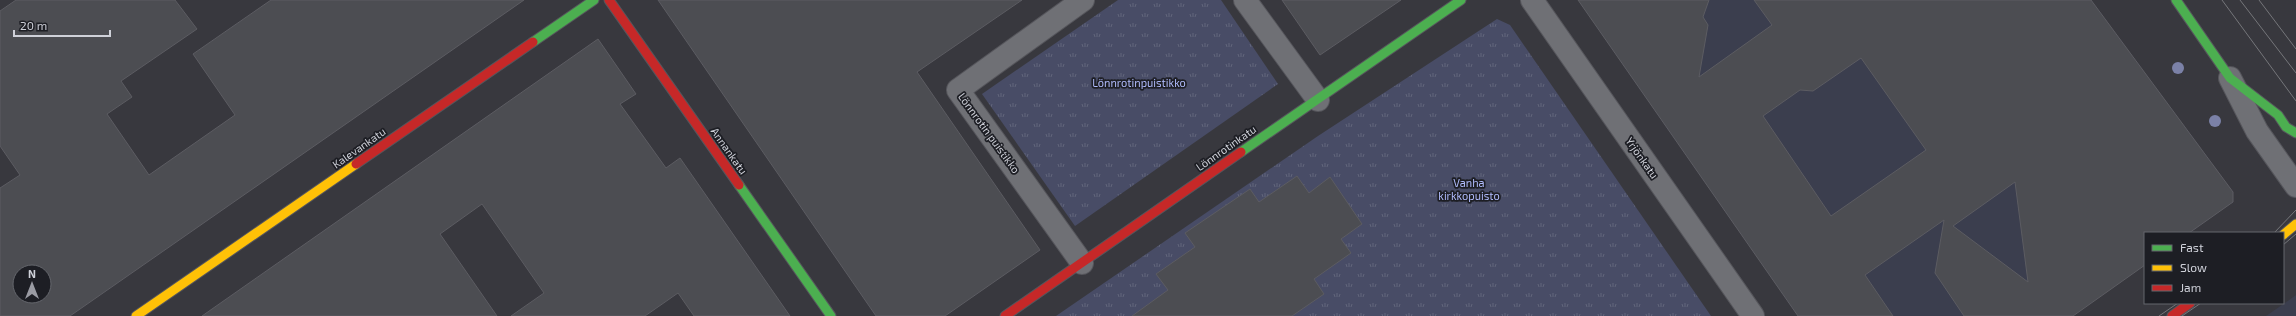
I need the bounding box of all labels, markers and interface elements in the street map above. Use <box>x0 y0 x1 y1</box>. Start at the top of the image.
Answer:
scale bar <box>14 12 110 38</box>
text: 20 m <box>20 18 47 32</box>
park label: Lönnrotinpuistikko <box>1092 76 1186 89</box>
street label: Lönnrotin puistikko <box>956 90 1023 175</box>
street label: Lönnrotinkatu <box>1193 122 1258 173</box>
street label: Kalevankatu <box>330 124 388 171</box>
street label: Annankatu <box>709 125 750 177</box>
street label: Yrjönkatu <box>1623 135 1661 181</box>
park label: Vanha kirkkopuisto <box>1438 176 1500 202</box>
legend <box>2144 232 2284 304</box>
text: Fast <box>2180 240 2204 254</box>
text: Slow <box>2180 260 2207 274</box>
north arrow <box>12 264 52 304</box>
text: N <box>28 267 36 280</box>
text: Jam <box>2180 280 2201 294</box>

